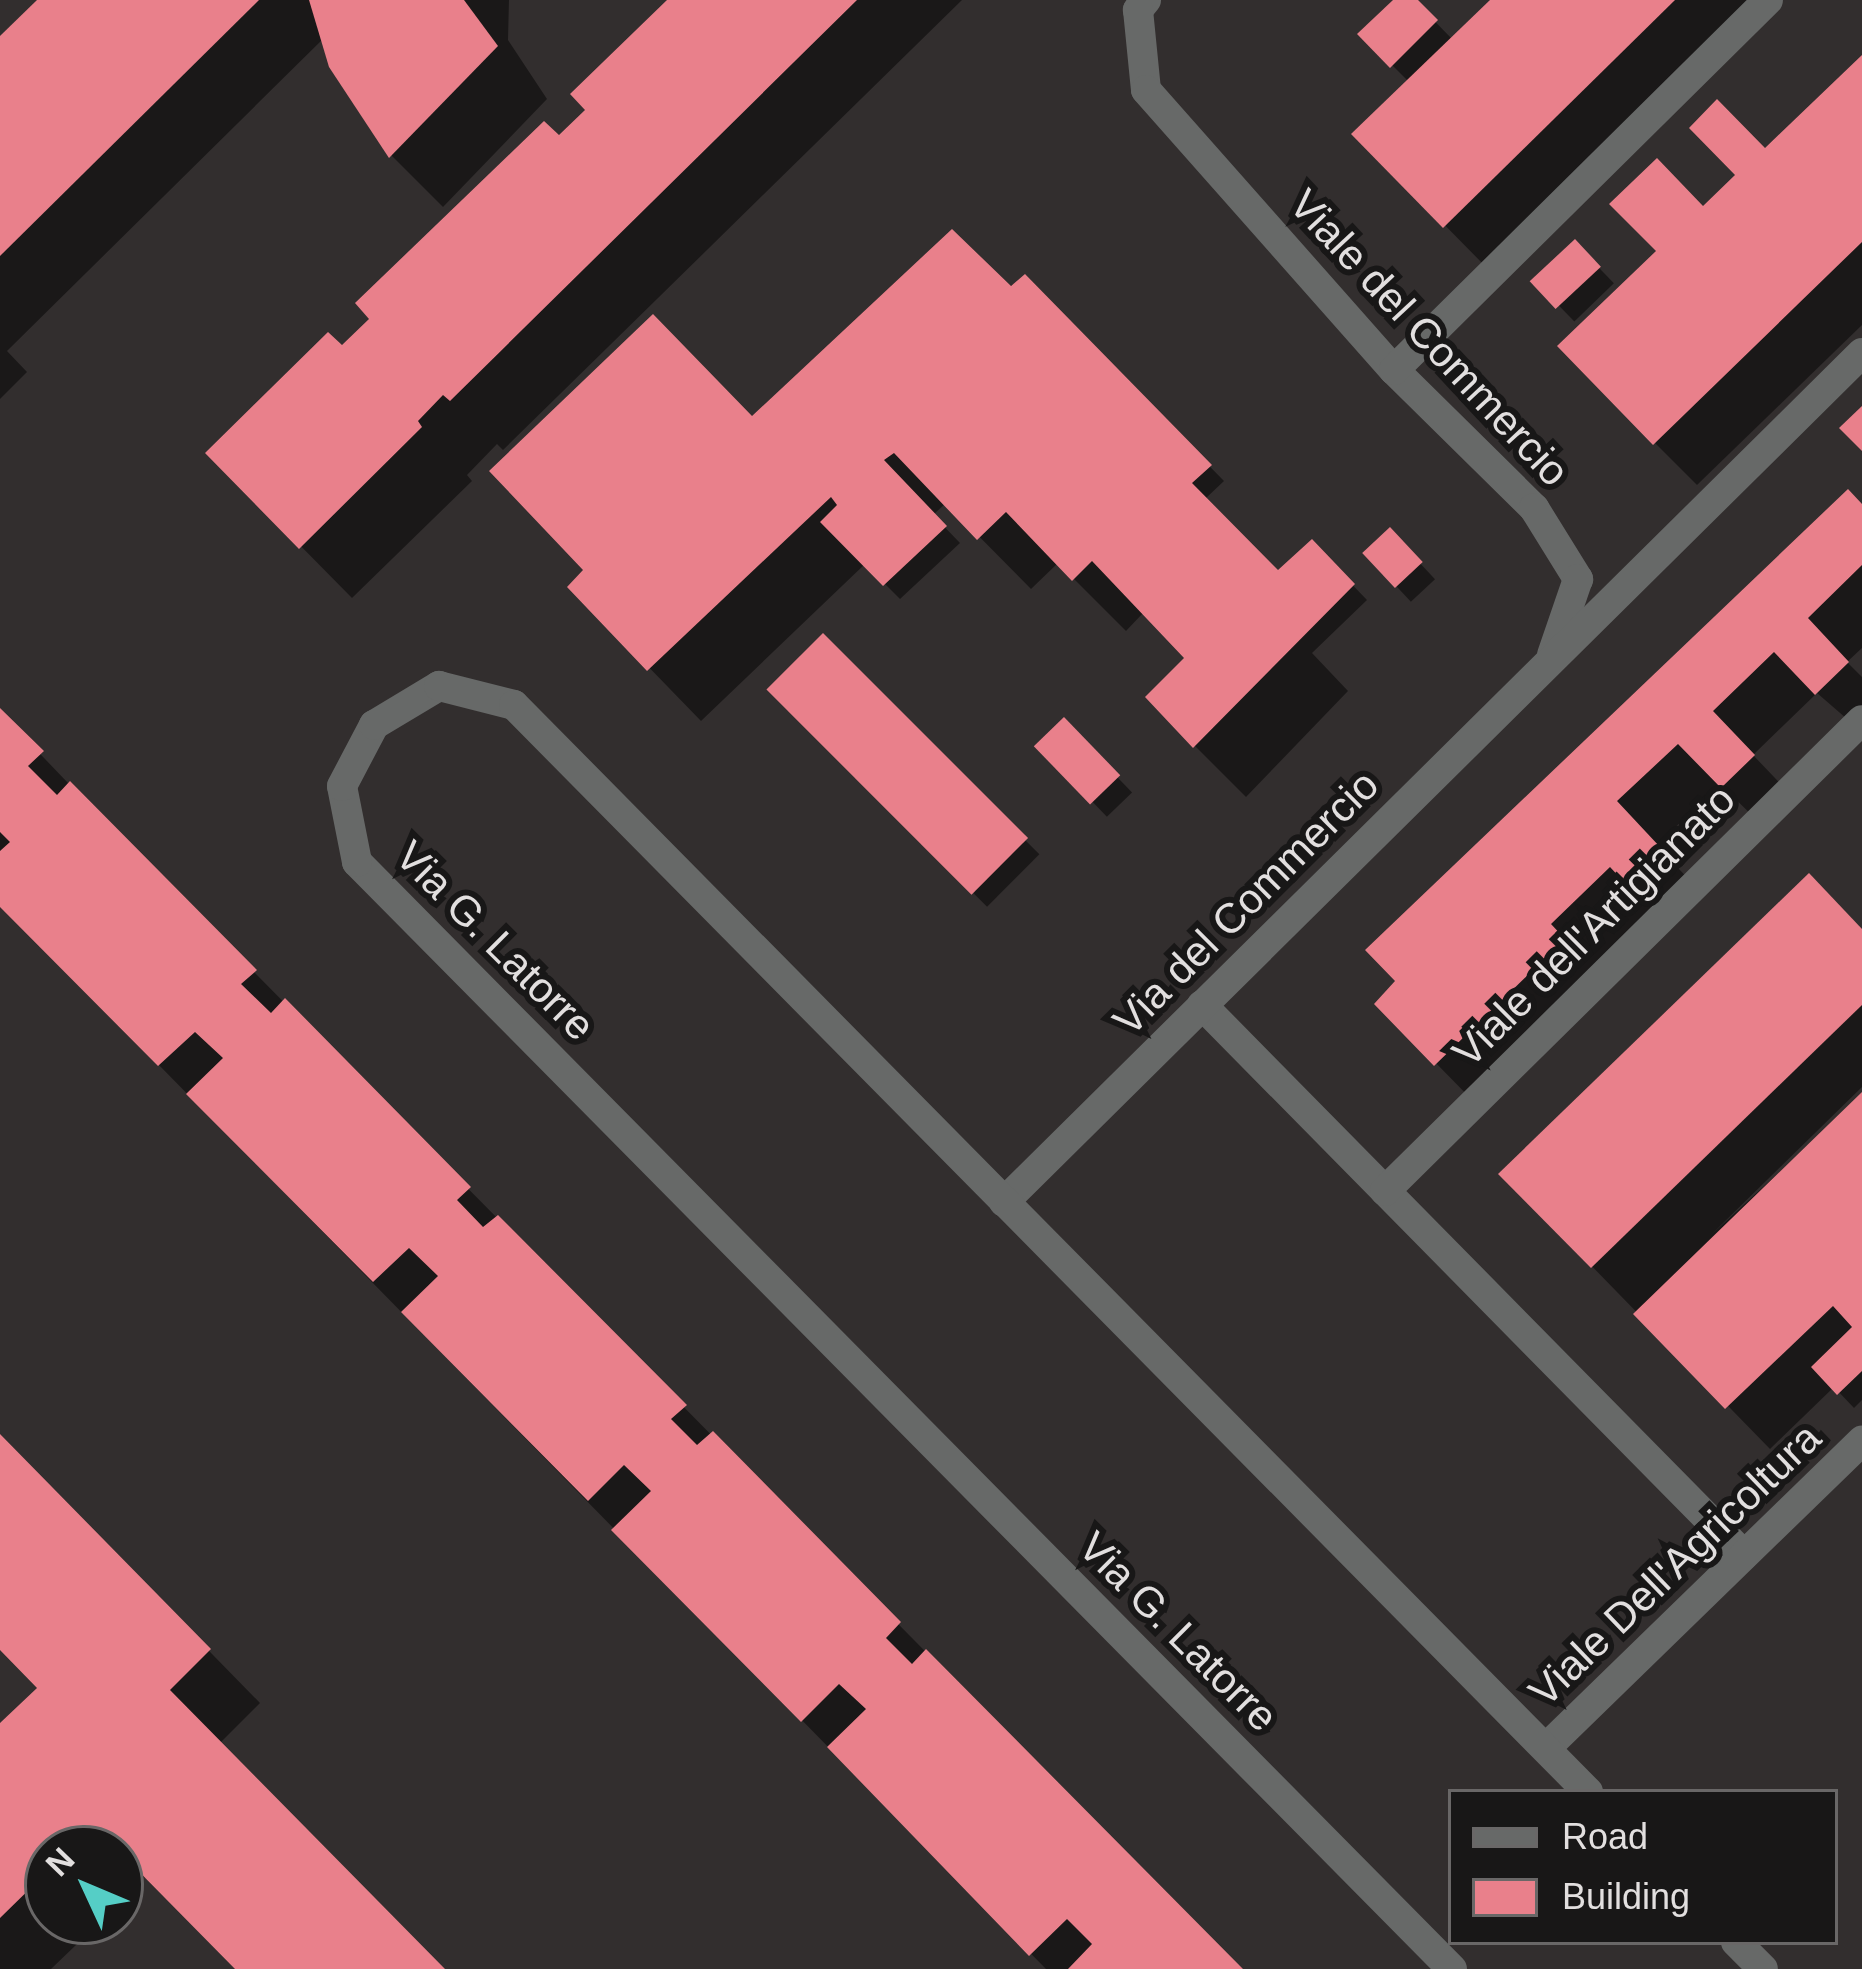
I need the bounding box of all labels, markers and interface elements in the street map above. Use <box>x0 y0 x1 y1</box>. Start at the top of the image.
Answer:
street label: Viale del Commercio <box>1279 179 1579 497</box>
street label: Via del Commercio <box>1103 760 1389 1046</box>
street label: Viale dell'Artigianato <box>1442 774 1746 1078</box>
street label: Via G. Latorre <box>385 831 605 1051</box>
street label: Viale Dell'Agricoltura <box>1519 1413 1831 1717</box>
street label: Via G. Latorre <box>1068 1522 1288 1742</box>
legend <box>1448 1789 1838 1945</box>
text: Road <box>1562 1816 1648 1857</box>
north arrow <box>24 1825 144 1945</box>
text: N <box>38 1840 81 1883</box>
text: Building <box>1562 1876 1690 1917</box>

